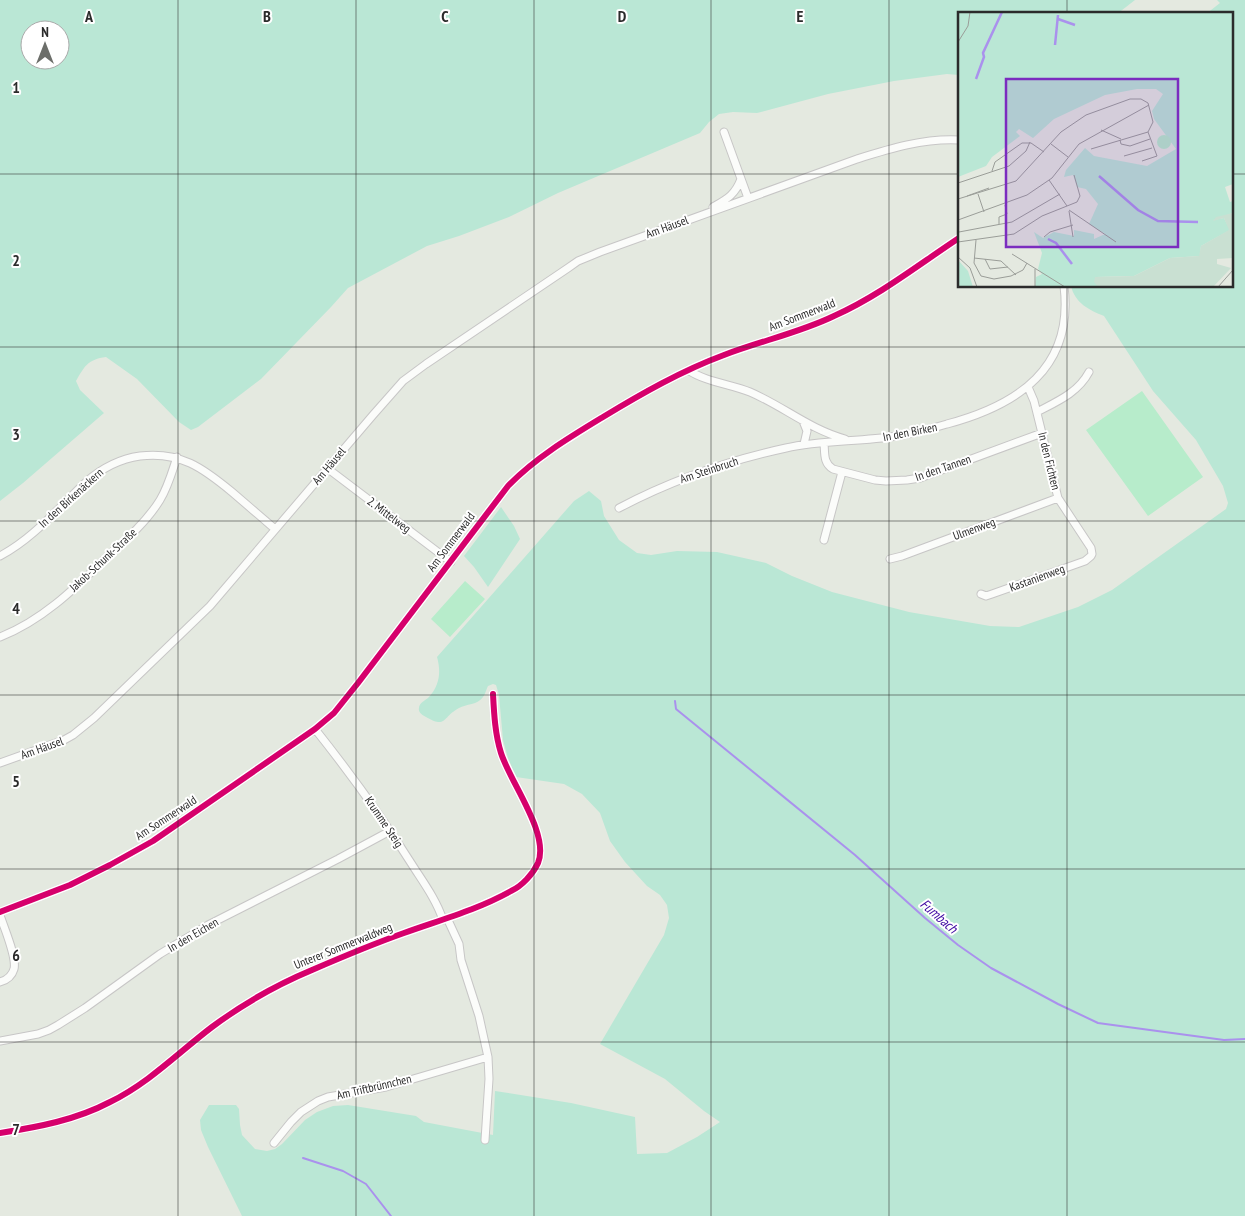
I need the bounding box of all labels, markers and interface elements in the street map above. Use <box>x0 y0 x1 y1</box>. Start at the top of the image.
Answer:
text: A <box>84 6 94 26</box>
text: B <box>263 6 271 26</box>
text: C <box>441 6 449 26</box>
text: D <box>618 6 627 26</box>
text: E <box>797 6 804 26</box>
inset map <box>958 12 1232 288</box>
north arrow <box>20 20 70 70</box>
text: N <box>41 23 49 41</box>
text: 1 <box>12 77 20 97</box>
street label: Am Häusel <box>643 212 690 241</box>
text: 2 <box>12 250 20 270</box>
street label: Am Sommerwald <box>766 295 837 334</box>
street label: In den Birken <box>882 419 938 444</box>
text: 3 <box>12 424 20 444</box>
street label: In den Fichten <box>1035 430 1064 491</box>
street label: Am Häusel <box>309 444 349 487</box>
street label: In den Tannen <box>913 451 973 484</box>
street label: Am Steinbruch <box>678 453 740 486</box>
street label: In den Birkenäckern <box>35 465 106 531</box>
street label: 2. Mittelweg <box>364 493 414 536</box>
street label: Am Sommerwald <box>424 509 478 574</box>
street label: Ulmenweg <box>951 514 997 543</box>
street label: Jakob-Schunk-Straße <box>65 525 139 595</box>
street label: Kastanienweg <box>1007 561 1067 594</box>
text: 4 <box>12 598 20 618</box>
street label: Am Häusel <box>18 733 65 762</box>
text: 5 <box>12 771 20 791</box>
street label: Am Sommerwald <box>132 792 199 843</box>
street label: Krumme Steig <box>362 793 407 850</box>
water label: Fumbach <box>917 895 962 938</box>
street label: In den Eichen <box>165 914 221 955</box>
street label: Unterer Sommerwaldweg <box>291 919 394 972</box>
text: 6 <box>12 945 20 965</box>
street label: Am Triftbrünnchen <box>335 1071 413 1102</box>
text: 7 <box>12 1119 20 1139</box>

